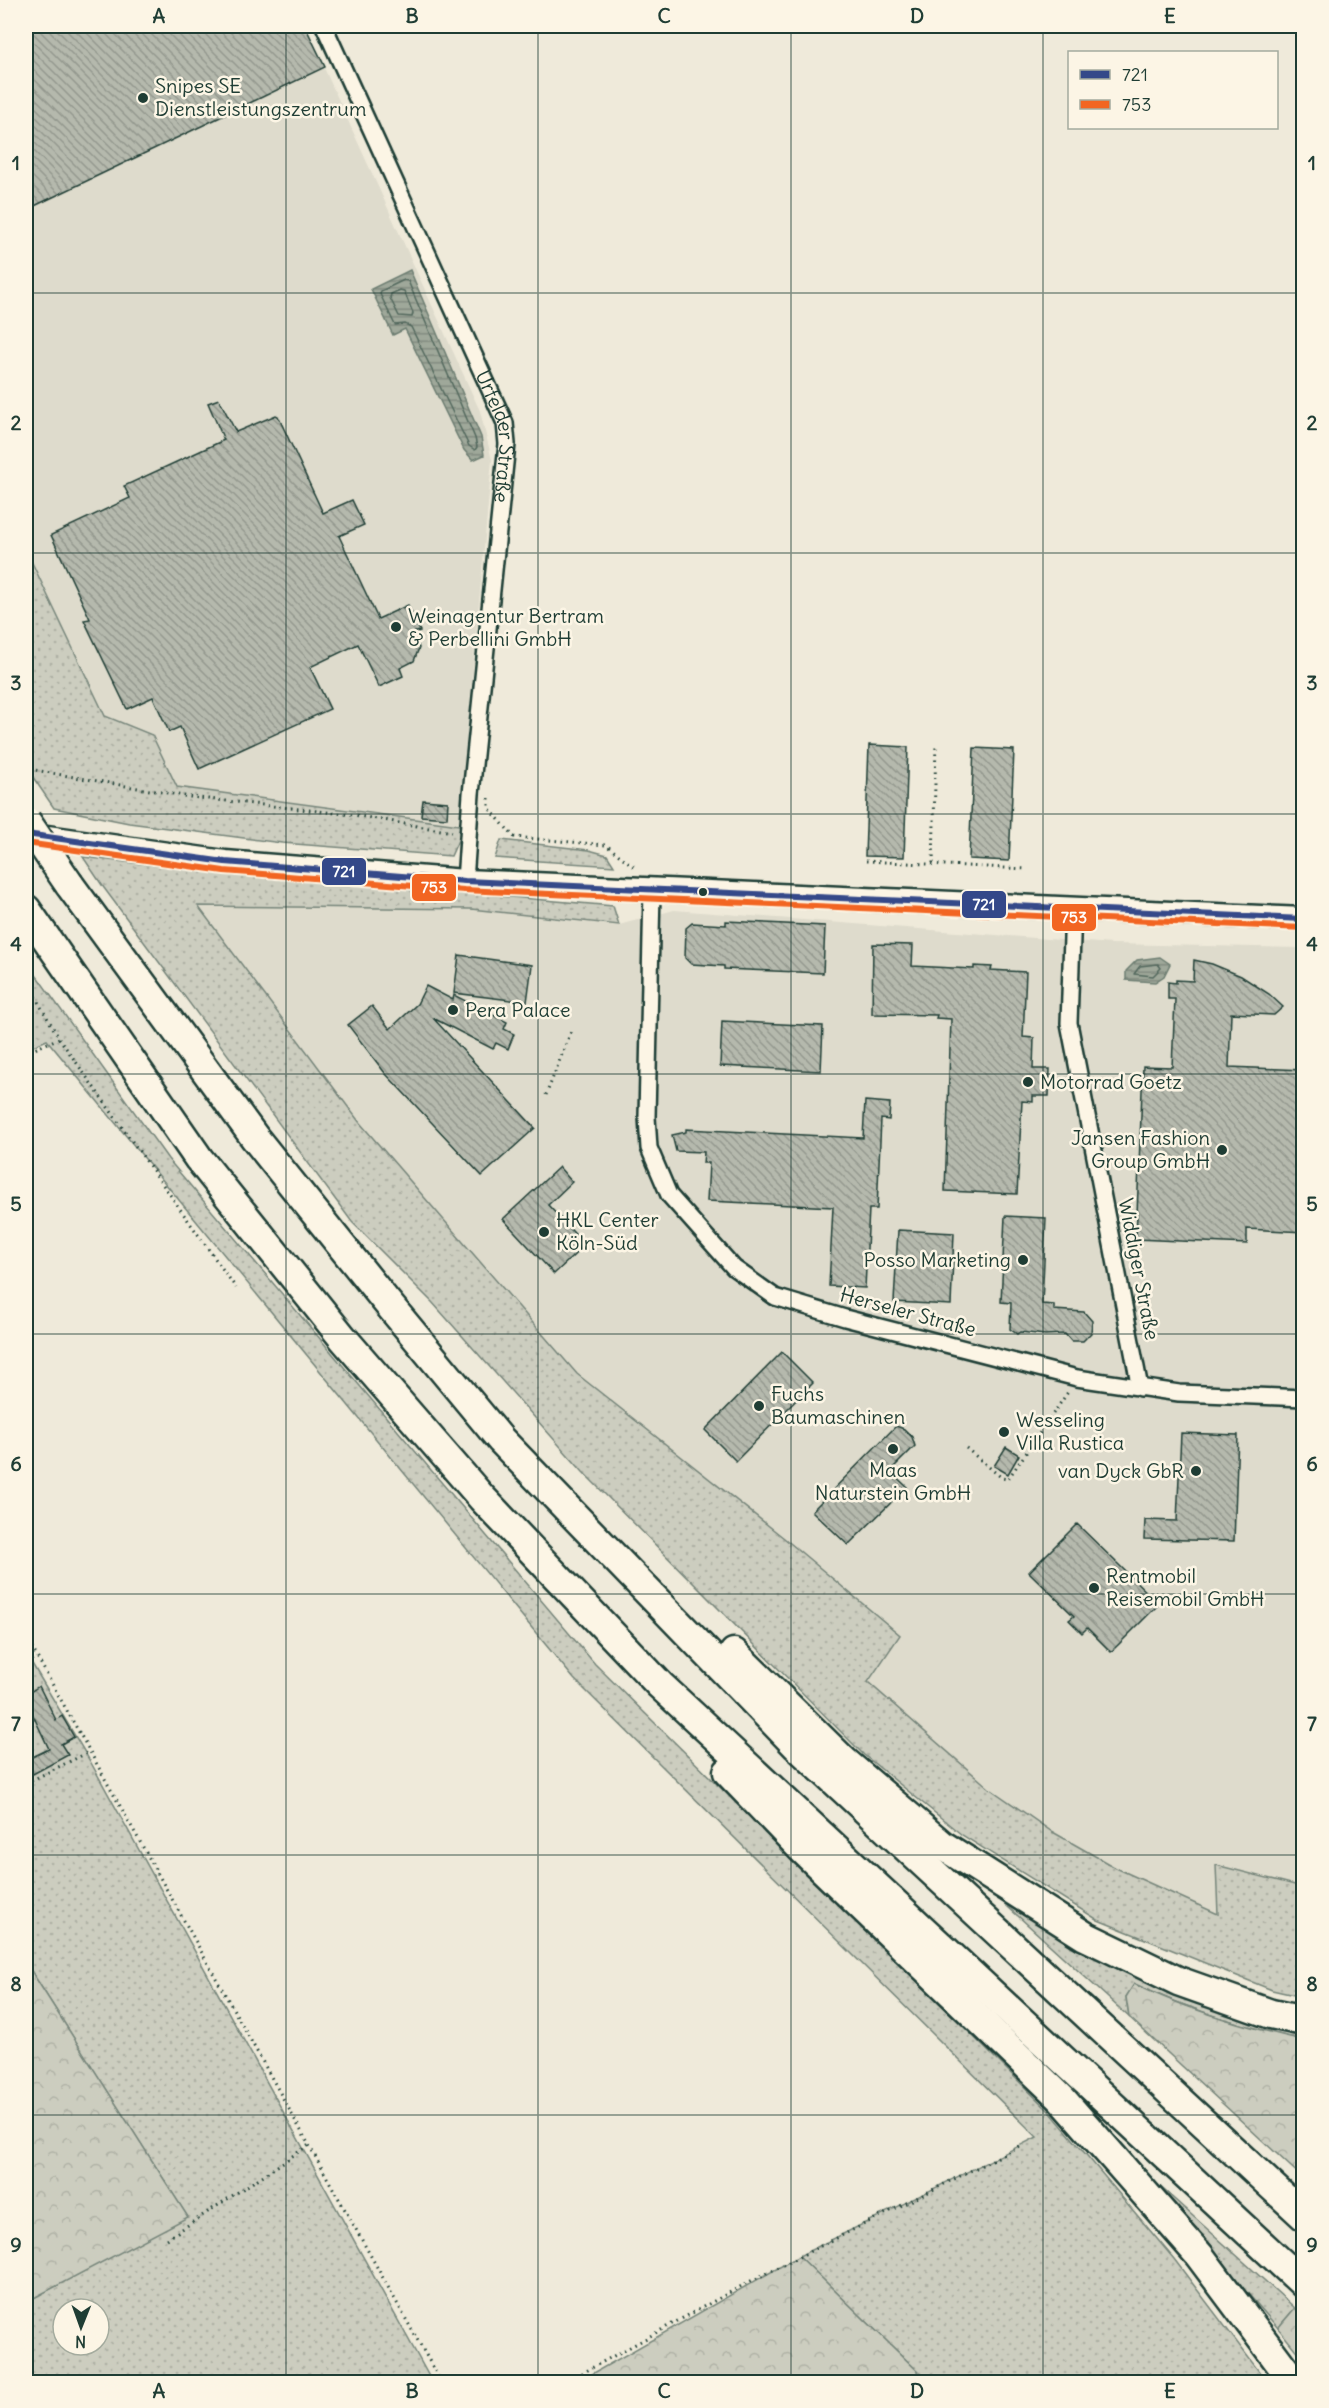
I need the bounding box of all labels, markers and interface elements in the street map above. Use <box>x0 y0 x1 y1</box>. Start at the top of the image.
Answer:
text: A <box>153 3 166 28</box>
text: B <box>405 3 419 28</box>
text: C <box>657 3 671 28</box>
text: D <box>910 3 924 28</box>
text: E <box>1164 3 1176 28</box>
legend <box>1068 51 1278 129</box>
text: 721 <box>1122 63 1148 86</box>
place label: Snipes SE Dienstleistungszentrum <box>155 73 366 121</box>
marker: Snipes SE Dienstleistungszentrum <box>136 91 150 105</box>
text: 753 <box>1122 93 1151 116</box>
text: 1 <box>12 150 20 175</box>
text: 1 <box>1308 150 1316 175</box>
street label: Urfelder Straße <box>471 366 520 504</box>
text: 2 <box>11 410 22 435</box>
text: 2 <box>1307 410 1318 435</box>
place label: Weinagentur Bertram & Perbellini GmbH <box>408 603 604 651</box>
marker: Weinagentur Bertram & Perbellini GmbH <box>389 620 403 634</box>
text: 3 <box>10 670 22 695</box>
text: 3 <box>1306 670 1318 695</box>
line badge: 721 <box>321 857 367 886</box>
text: 721 <box>333 861 355 881</box>
line badge: 753 <box>411 873 457 902</box>
text: 753 <box>421 877 447 897</box>
unlabelled marker <box>697 886 709 898</box>
line badge: 721 <box>961 890 1007 919</box>
text: 721 <box>973 894 995 914</box>
line badge: 753 <box>1051 903 1097 932</box>
text: 753 <box>1061 907 1087 927</box>
text: 4 <box>10 931 22 956</box>
text: 4 <box>1306 931 1318 956</box>
place label: Pera Palace <box>465 997 571 1022</box>
marker: Pera Palace <box>446 1003 460 1017</box>
place label: Motorrad Goetz <box>1040 1069 1182 1094</box>
marker: Motorrad Goetz <box>1021 1075 1035 1089</box>
place label: Jansen Fashion Group GmbH <box>1071 1125 1210 1173</box>
marker: Jansen Fashion Group GmbH <box>1215 1143 1229 1157</box>
text: 5 <box>10 1191 22 1216</box>
text: 5 <box>1306 1191 1318 1216</box>
street label: Widdiger Straße <box>1113 1196 1166 1342</box>
place label: HKL Center Köln-Süd <box>556 1207 659 1255</box>
marker: HKL Center Köln-Süd <box>537 1225 551 1239</box>
place label: Posso Marketing <box>864 1247 1011 1272</box>
marker: Posso Marketing <box>1016 1253 1030 1267</box>
street label: Herseler Straße <box>837 1281 979 1342</box>
place label: Fuchs Baumaschinen <box>771 1381 905 1429</box>
marker: Fuchs Baumaschinen <box>752 1399 766 1413</box>
place label: Wesseling Villa Rustica <box>1016 1407 1124 1455</box>
marker: Wesseling Villa Rustica <box>997 1425 1011 1439</box>
marker: Maas Naturstein GmbH <box>886 1442 900 1456</box>
text: 6 <box>10 1451 22 1476</box>
text: 6 <box>1306 1451 1318 1476</box>
place label: Maas Naturstein GmbH <box>815 1457 971 1505</box>
place label: van Dyck GbR <box>1058 1458 1184 1483</box>
marker: van Dyck GbR <box>1189 1464 1203 1478</box>
place label: Rentmobil Reisemobil GmbH <box>1106 1563 1264 1611</box>
marker: Rentmobil Reisemobil GmbH <box>1087 1581 1101 1595</box>
text: 7 <box>11 1711 21 1736</box>
text: 7 <box>1307 1711 1317 1736</box>
text: 8 <box>10 1971 22 1996</box>
text: 8 <box>1306 1971 1318 1996</box>
text: 9 <box>10 2232 22 2257</box>
text: 9 <box>1306 2232 1318 2257</box>
north arrow <box>51 2297 111 2357</box>
text: N <box>75 2332 86 2352</box>
text: A <box>153 2378 166 2403</box>
text: B <box>405 2378 419 2403</box>
text: C <box>657 2378 671 2403</box>
text: D <box>910 2378 924 2403</box>
text: E <box>1164 2378 1176 2403</box>

